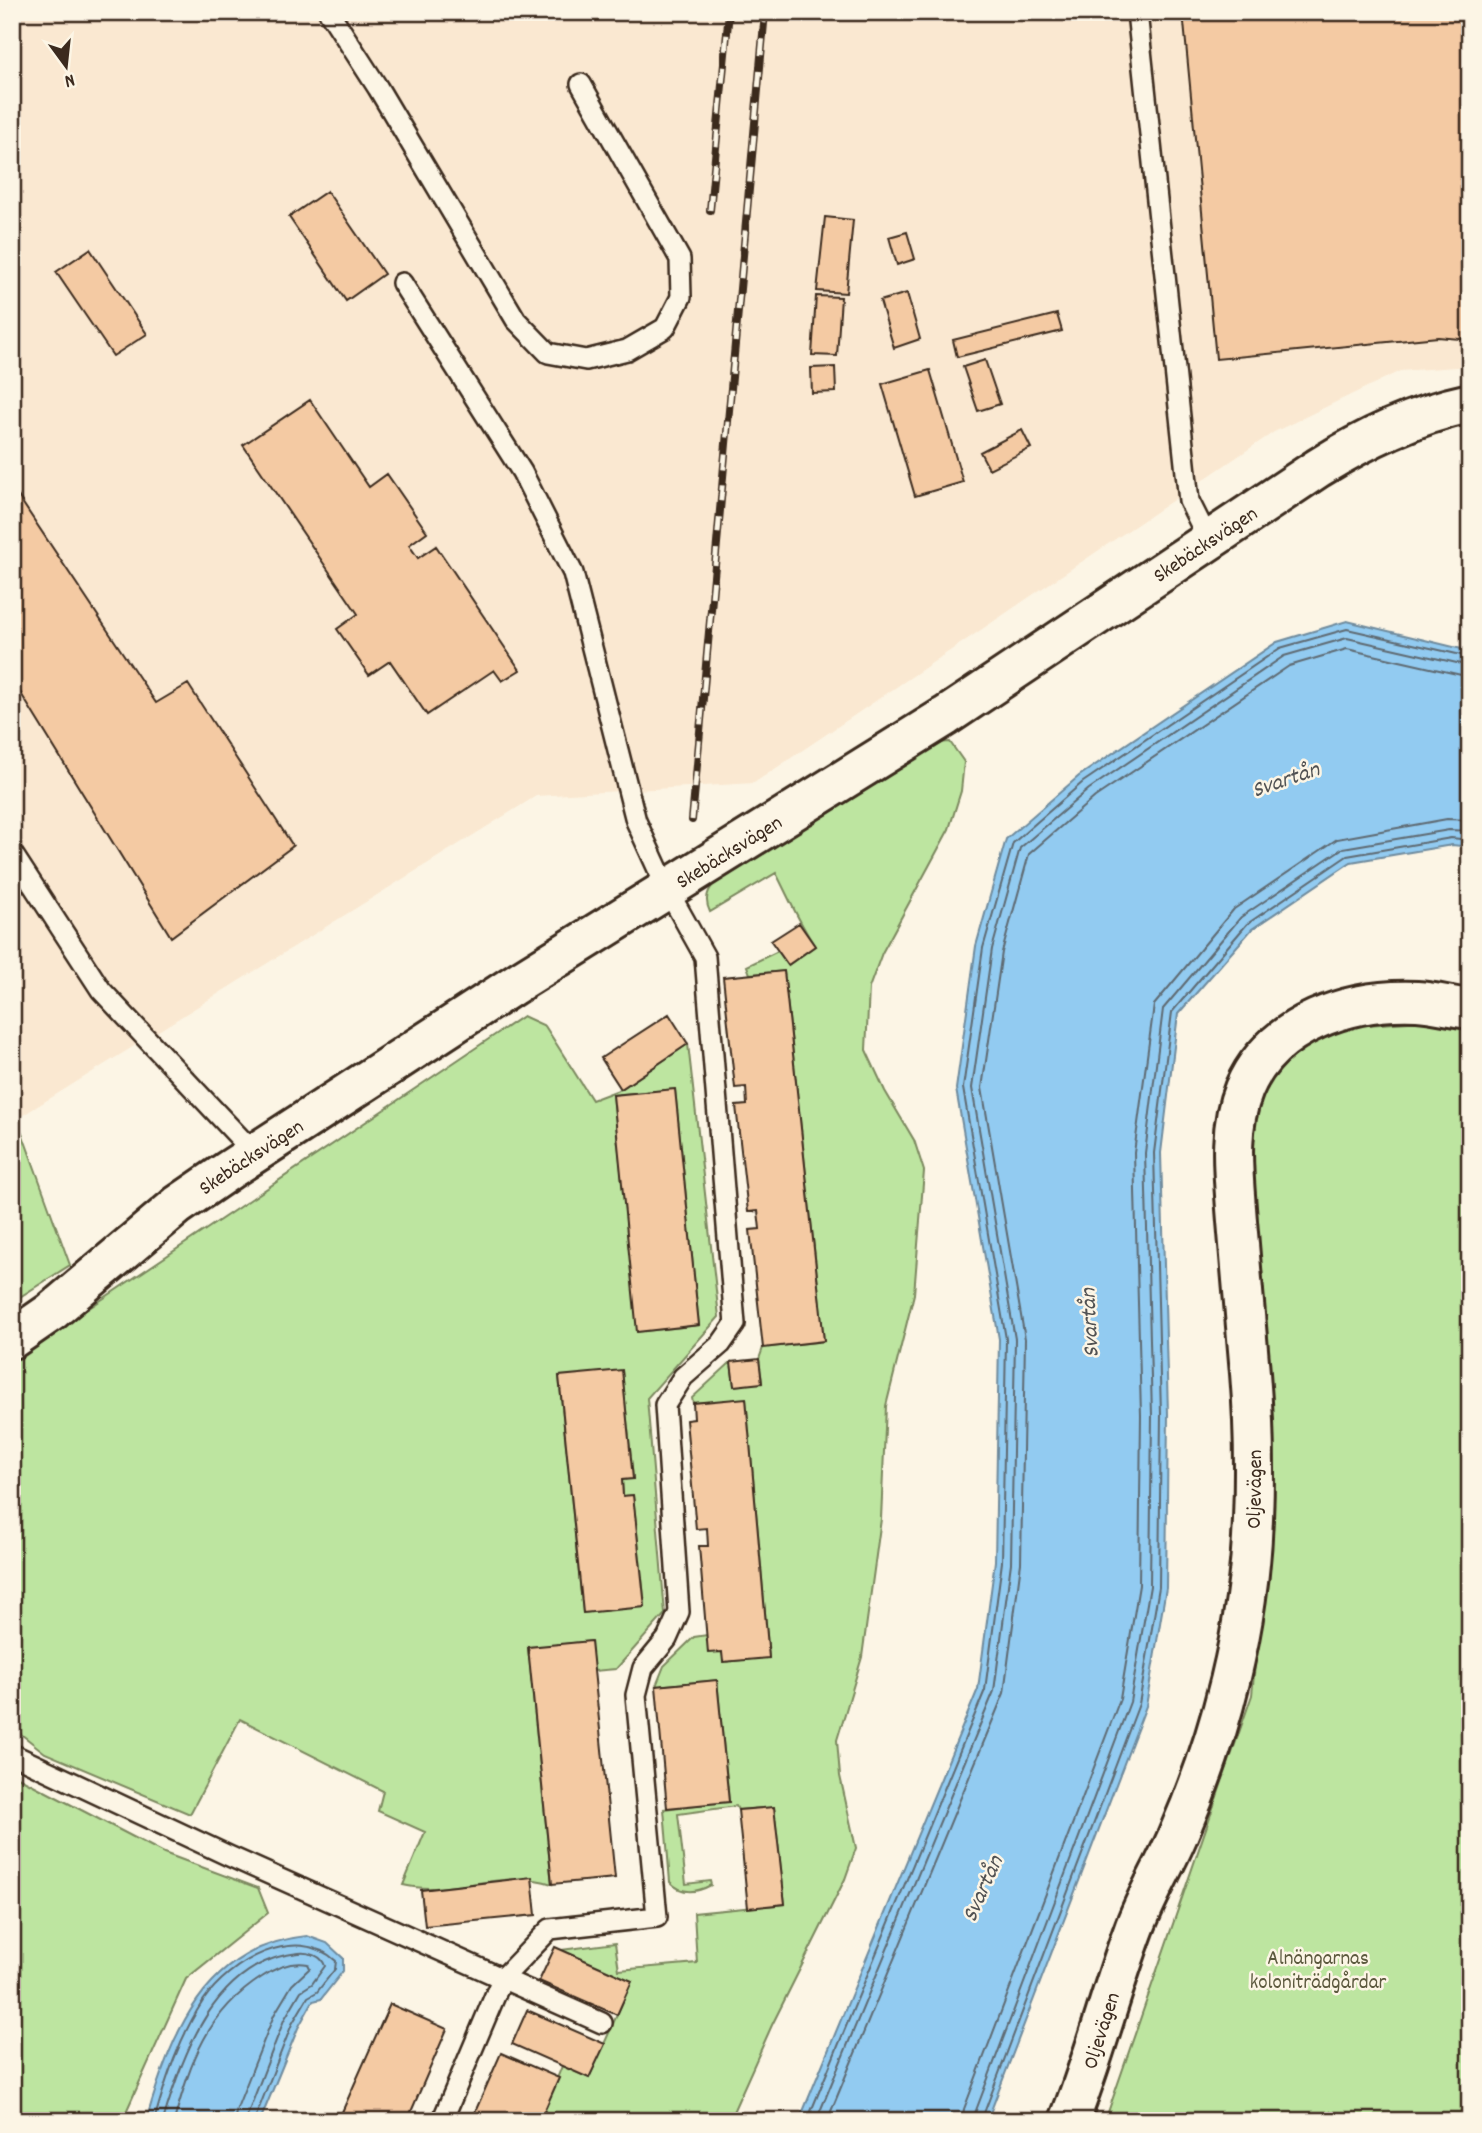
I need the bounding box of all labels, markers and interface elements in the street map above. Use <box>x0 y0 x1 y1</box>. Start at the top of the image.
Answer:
north arrow <box>32 32 102 102</box>
text: N <box>61 65 78 93</box>
street label: Skebäcksvägen <box>1148 500 1265 592</box>
water label: Svartån <box>1248 754 1326 808</box>
street label: Skebäcksvägen <box>671 809 789 898</box>
street label: Skebäcksvägen <box>194 1113 311 1204</box>
water label: Svartån <box>1073 1286 1110 1358</box>
street label: Oljevägen <box>1241 1449 1272 1530</box>
water label: Svartån <box>955 1850 1014 1928</box>
park label: Alnängarnas koloniträdgårdar <box>1250 1945 1387 1999</box>
street label: Oljevägen <box>1077 1989 1130 2074</box>

